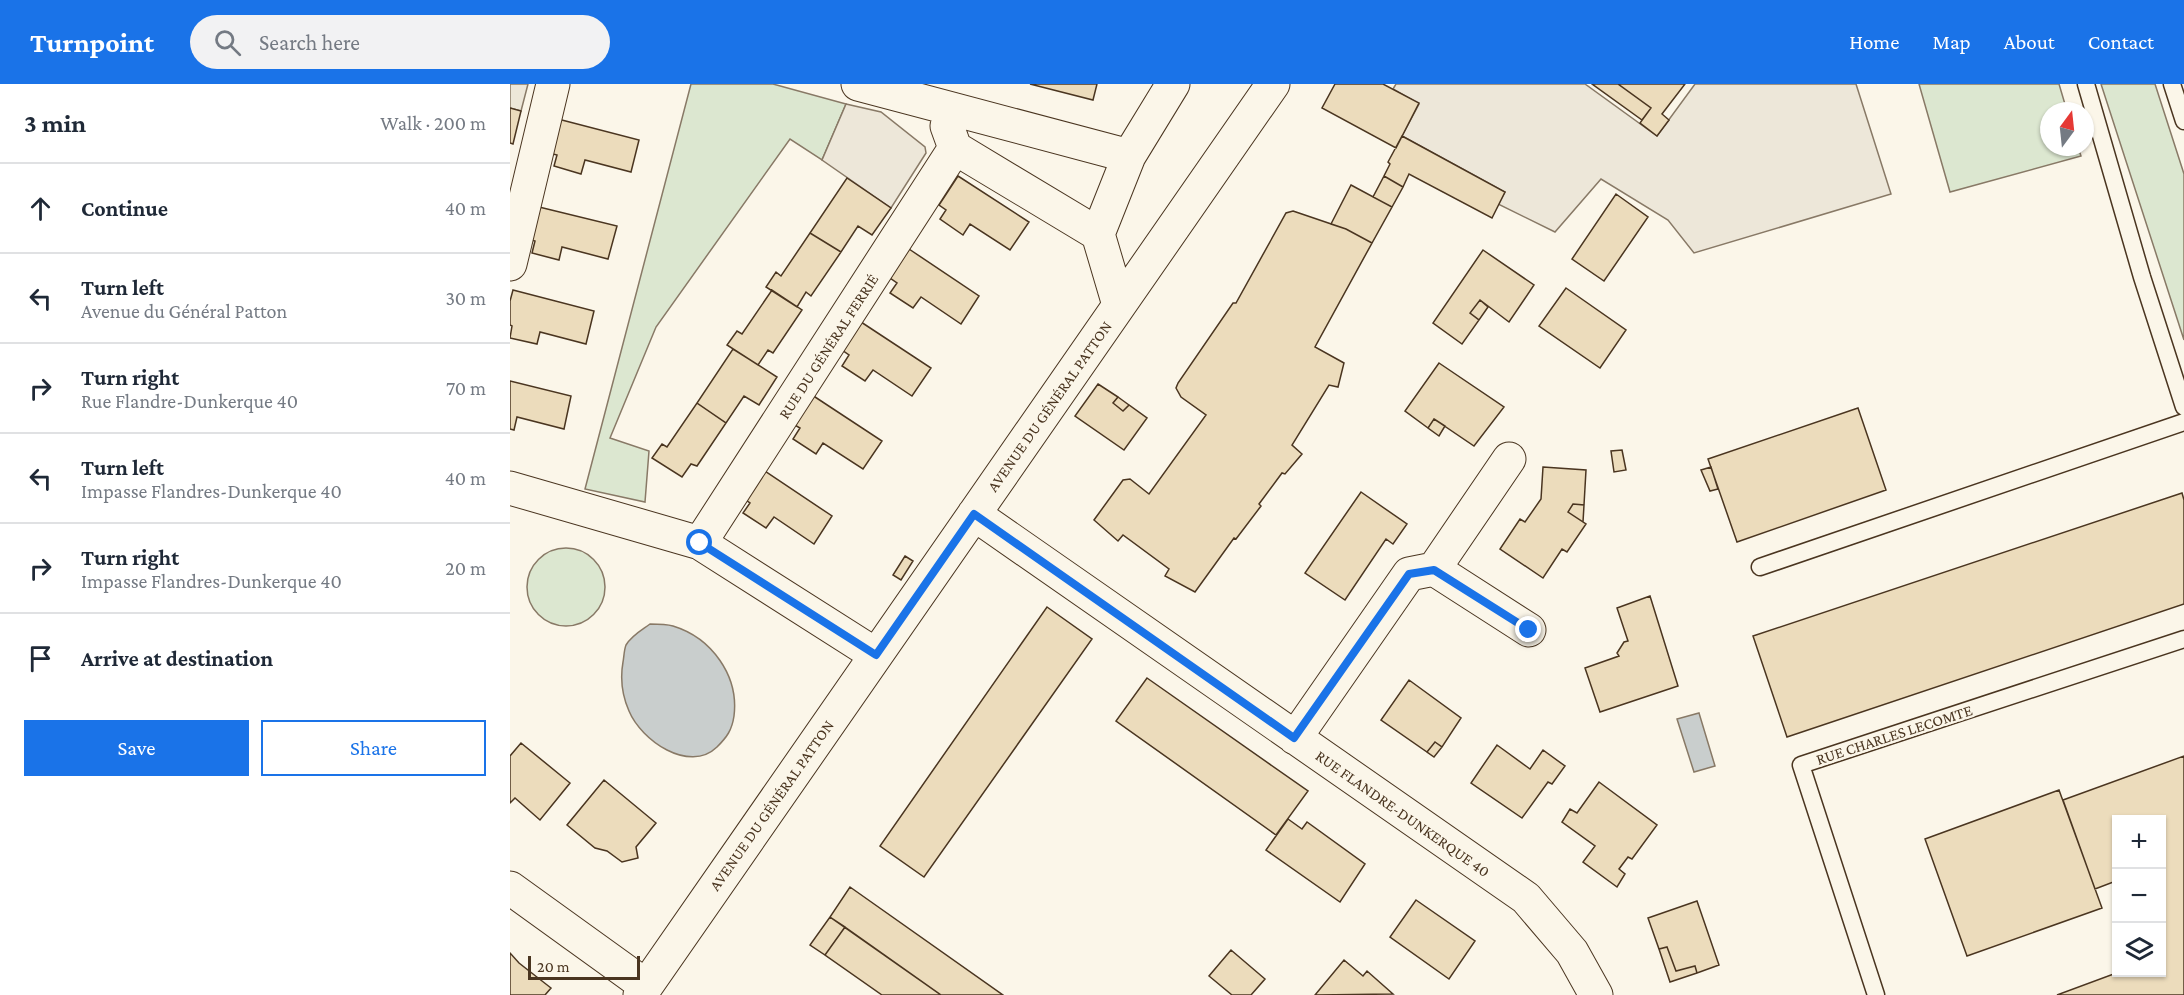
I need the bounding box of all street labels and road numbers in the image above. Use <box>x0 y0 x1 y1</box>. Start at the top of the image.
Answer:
street label: RUE DU GÉNÉRAL FERRIÉ <box>775 270 882 422</box>
street label: AVENUE DU GÉNÉRAL PATTON <box>984 318 1115 495</box>
street label: RUE CHARLES LECOMTE <box>1814 701 1975 768</box>
street label: AVENUE DU GÉNÉRAL PATTON <box>706 717 837 894</box>
street label: RUE FLANDRE-DUNKERQUE 40 <box>1312 747 1493 880</box>

